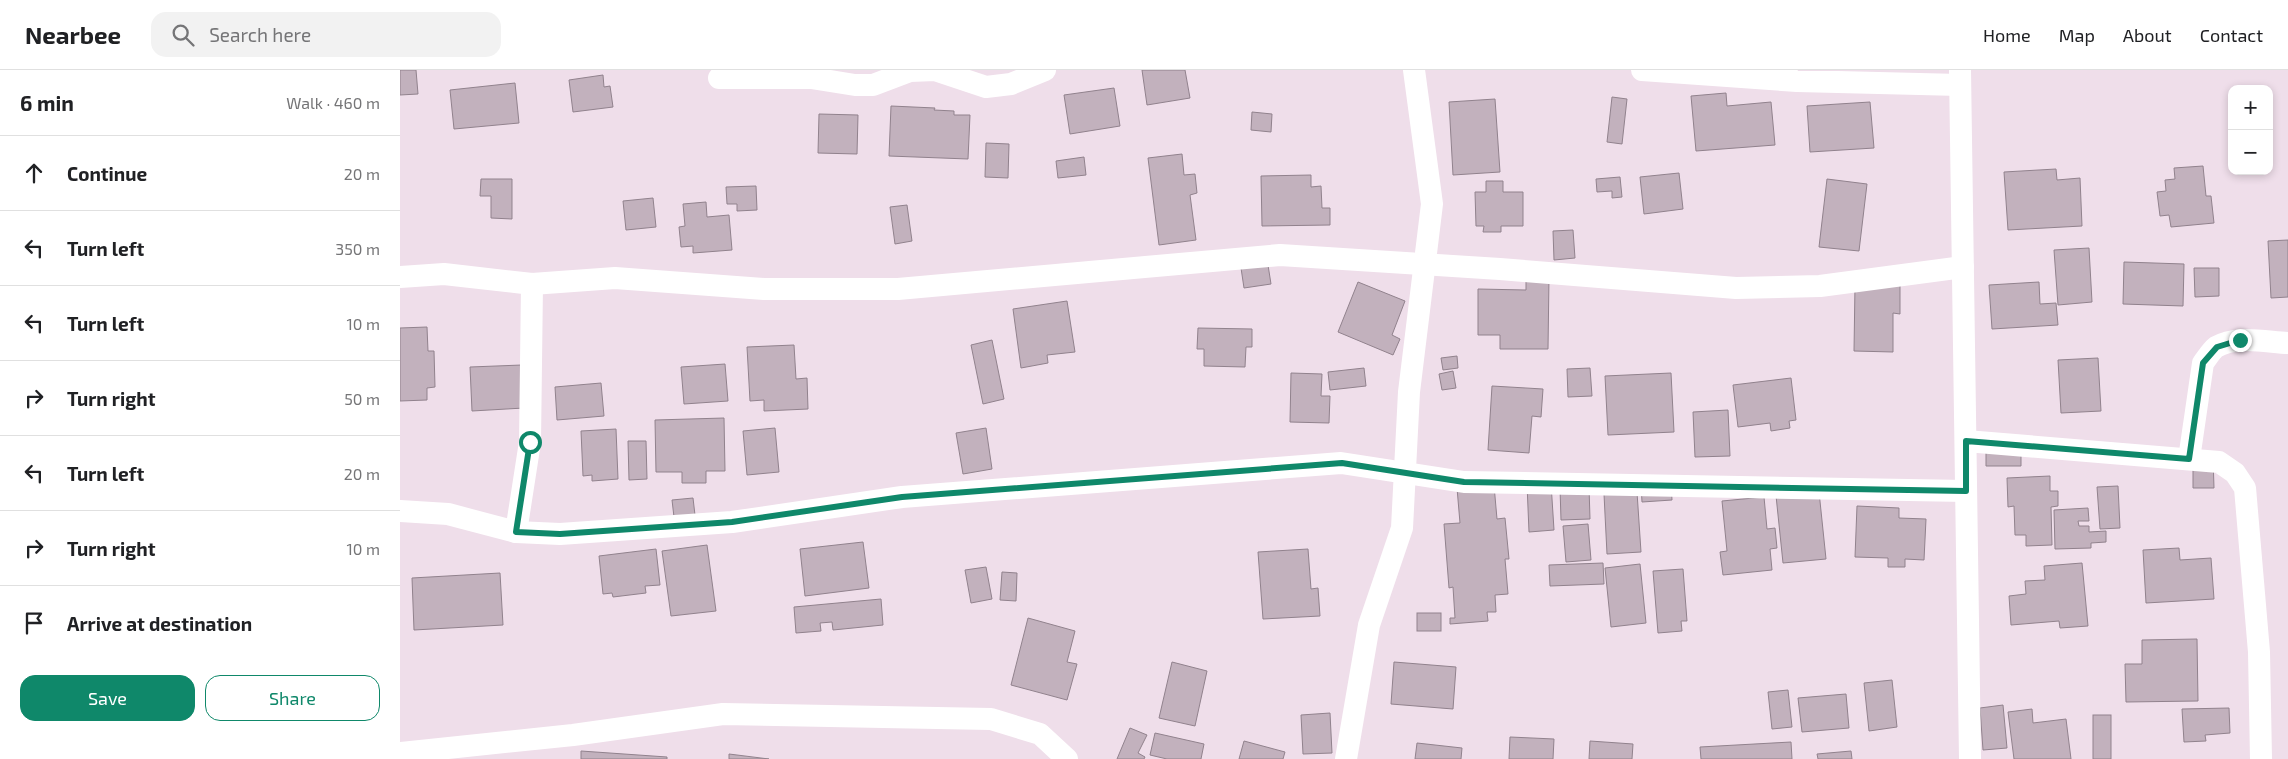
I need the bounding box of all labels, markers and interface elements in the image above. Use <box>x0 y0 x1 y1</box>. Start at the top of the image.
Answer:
search box <box>151 12 501 57</box>
text: Nearbee <box>25 20 121 49</box>
icon: search <box>169 21 197 49</box>
text: Search here <box>209 23 311 46</box>
text: Home <box>1983 24 2031 46</box>
text: Map <box>2059 24 2095 46</box>
text: About <box>2123 24 2172 46</box>
text: Contact <box>2200 24 2263 46</box>
map controls <box>2228 85 2273 175</box>
button: + <box>2228 85 2273 130</box>
text: 6 min <box>20 90 74 115</box>
text: Walk · 460 m <box>286 93 380 112</box>
button: − <box>2228 130 2273 175</box>
icon: ahead <box>20 159 48 187</box>
text: Continue <box>67 162 147 185</box>
text: 20 m <box>344 164 380 183</box>
icon: left <box>20 234 48 262</box>
text: Turn left <box>67 237 144 260</box>
text: 350 m <box>335 239 380 258</box>
icon: left <box>20 309 48 337</box>
text: Turn left <box>67 312 144 335</box>
text: 10 m <box>346 314 380 333</box>
route end <box>2229 329 2252 352</box>
icon: right <box>20 384 48 412</box>
text: Turn right <box>67 387 155 410</box>
text: 50 m <box>344 389 380 408</box>
route start <box>519 431 542 454</box>
icon: left <box>20 459 48 487</box>
text: Turn left <box>67 462 144 485</box>
text: 20 m <box>344 464 380 483</box>
icon: right <box>20 534 48 562</box>
text: Turn right <box>67 537 155 560</box>
text: 10 m <box>346 539 380 558</box>
icon: arrive <box>20 609 48 637</box>
text: Arrive at destination <box>67 612 252 635</box>
button: Save <box>20 675 195 721</box>
button: Share <box>205 675 380 721</box>

